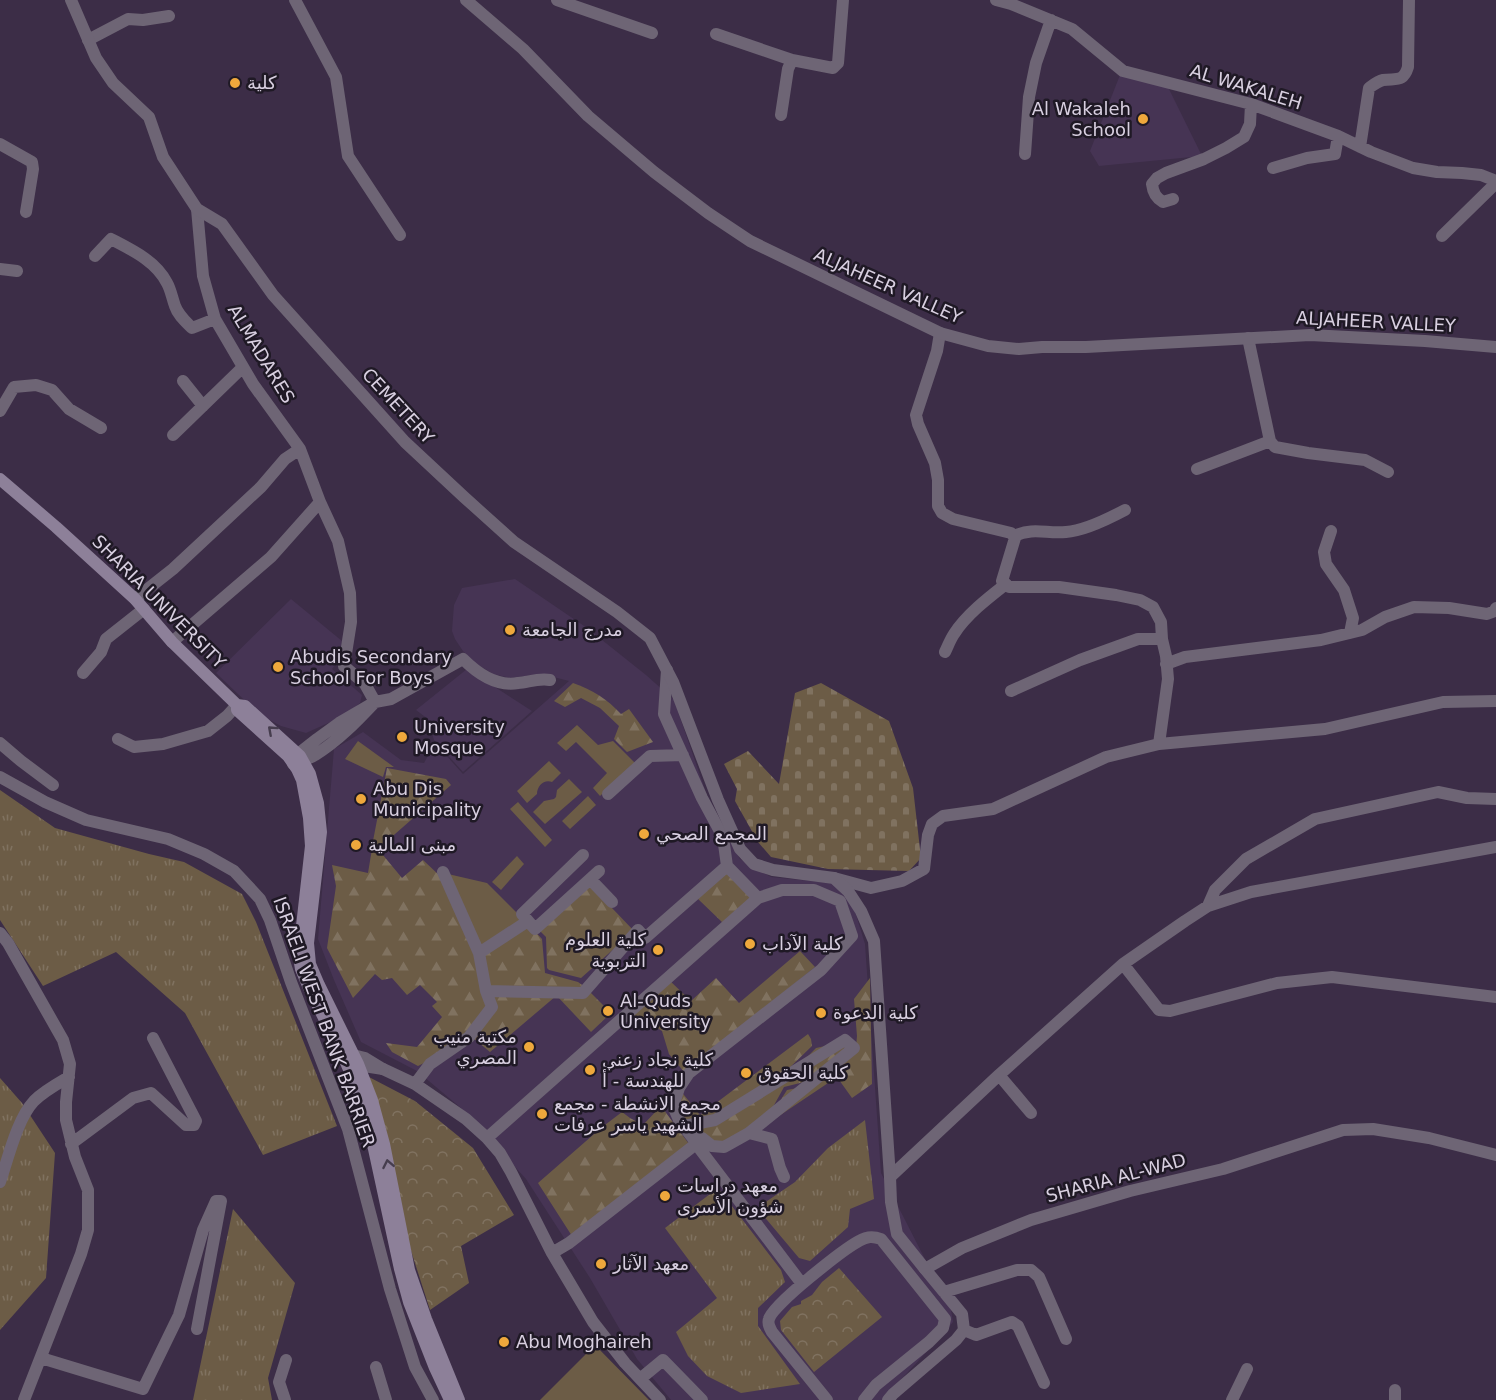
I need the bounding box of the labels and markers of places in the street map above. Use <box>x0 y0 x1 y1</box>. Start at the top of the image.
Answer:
place label: كلية <box>247 72 277 93</box>
marker: كلية <box>228 76 242 90</box>
place label: Al Wakaleh School <box>1032 98 1131 140</box>
marker: Al Wakaleh School <box>1136 112 1150 126</box>
place label: مدرج الجامعة <box>522 619 623 641</box>
marker: مدرج الجامعة <box>503 623 517 637</box>
place label: Abudis Secondary School For Boys <box>290 646 452 688</box>
marker: Abudis Secondary School For Boys <box>271 660 285 674</box>
place label: University Mosque <box>414 716 505 758</box>
marker: University Mosque <box>395 730 409 744</box>
place label: Abu Dis Municipality <box>373 778 482 820</box>
marker: Abu Dis Municipality <box>354 792 368 806</box>
place label: المجمع الصحي <box>656 823 767 845</box>
marker: المجمع الصحي <box>637 827 651 841</box>
place label: مبنى المالية <box>368 834 456 855</box>
marker: مبنى المالية <box>349 838 363 852</box>
place label: كلية العلوم التربوية <box>565 929 646 972</box>
place label: كلية الآداب <box>762 933 843 954</box>
marker: كلية الآداب <box>743 937 757 951</box>
marker: كلية العلوم التربوية <box>651 943 665 957</box>
place label: Al-Quds University <box>620 990 711 1032</box>
place label: كلية الدعوة <box>833 1002 918 1024</box>
marker: Al-Quds University <box>601 1004 615 1018</box>
marker: كلية الدعوة <box>814 1006 828 1020</box>
place label: مكتبة منيب المصري <box>433 1026 517 1069</box>
marker: مكتبة منيب المصري <box>522 1040 536 1054</box>
place label: كلية نجاد زعني للهندسة - أ <box>602 1049 713 1092</box>
place label: كلية الحقوق <box>758 1062 848 1084</box>
marker: كلية نجاد زعني للهندسة - أ <box>583 1063 597 1077</box>
marker: كلية الحقوق <box>739 1066 753 1080</box>
place label: مجمع الانشطة - مجمع الشهيد ياسر عرفات <box>554 1093 721 1136</box>
marker: مجمع الانشطة - مجمع الشهيد ياسر عرفات <box>535 1107 549 1121</box>
place label: معهد دراسات شؤون الأسرى <box>677 1175 783 1218</box>
marker: معهد دراسات شؤون الأسرى <box>658 1189 672 1203</box>
place label: معهد الآثار <box>612 1253 689 1275</box>
marker: معهد الآثار <box>594 1257 608 1271</box>
place label: Abu Moghaireh <box>516 1331 652 1352</box>
marker: Abu Moghaireh <box>497 1335 511 1349</box>

